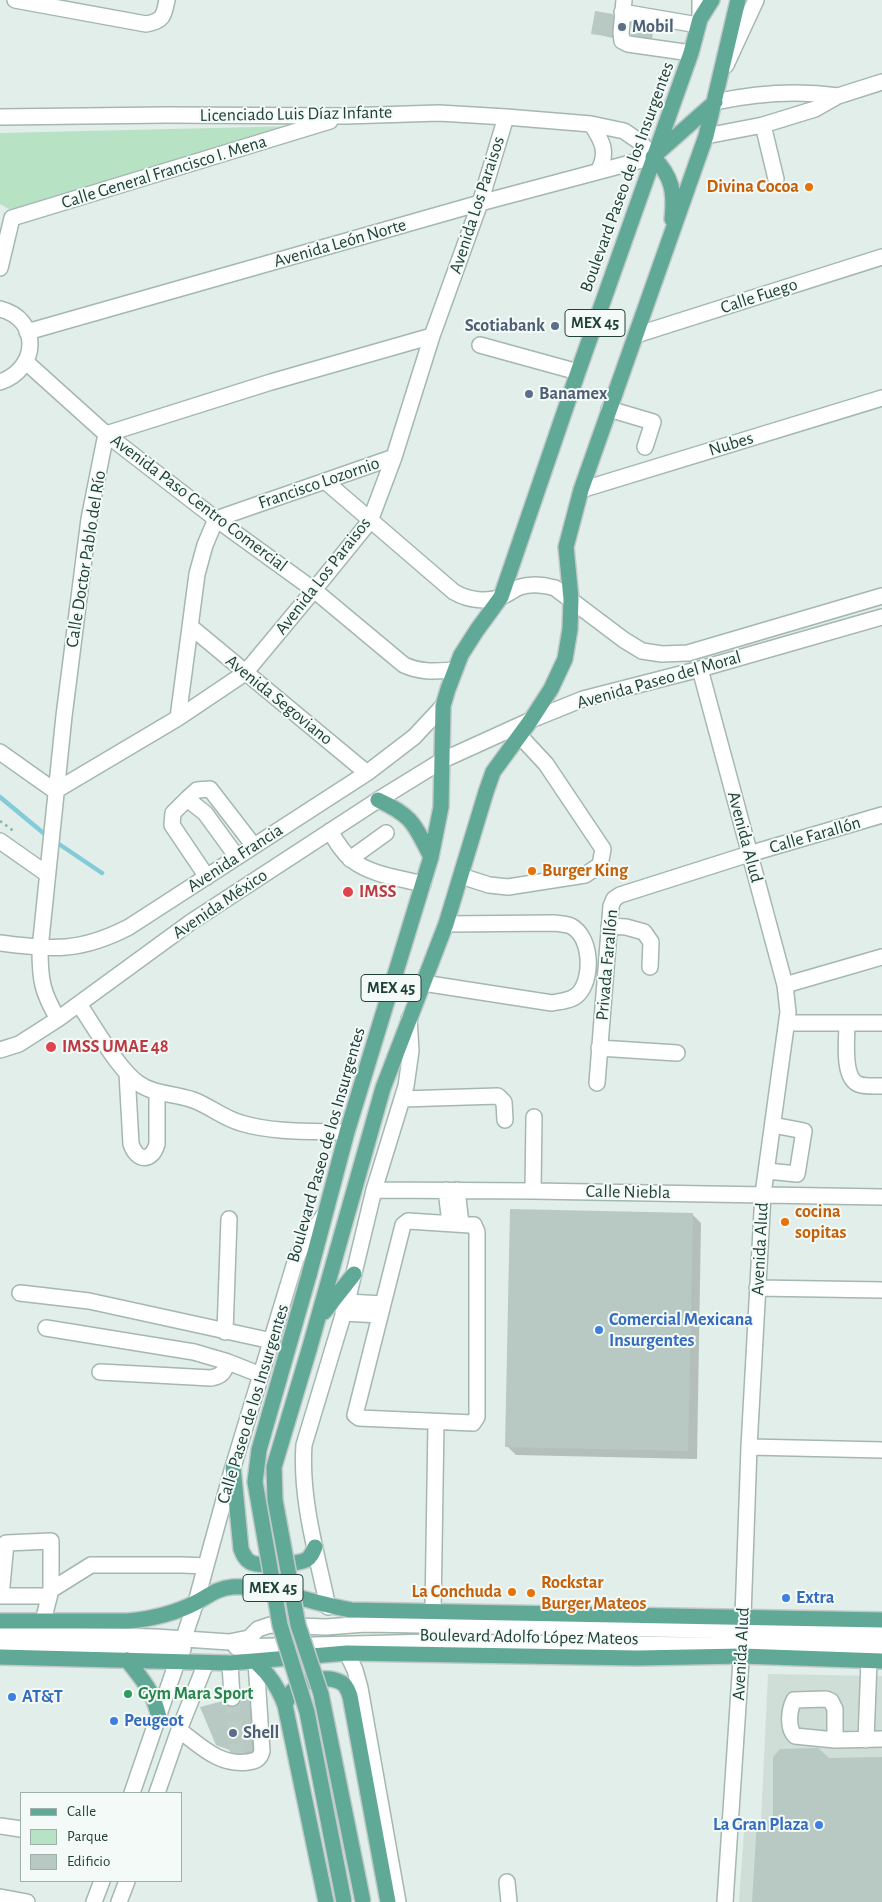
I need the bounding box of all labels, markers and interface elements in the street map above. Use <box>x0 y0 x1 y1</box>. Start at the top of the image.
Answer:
place label: Mobil <box>632 16 674 38</box>
marker: Mobil <box>616 21 628 33</box>
street label: Boulevard Paseo de los Insurgentes <box>575 59 679 295</box>
street label: Licenciado Luis Díaz Infante <box>200 102 392 126</box>
street label: Calle General Francisco I. Mena <box>59 130 269 214</box>
street label: Avenida Los Paraisos <box>445 134 509 276</box>
place label: Divina Cocoa <box>707 176 799 198</box>
marker: Divina Cocoa <box>803 181 815 193</box>
street label: Avenida León Norte <box>271 214 409 272</box>
street label: Calle Fuego <box>718 273 800 319</box>
road number: MEX 45 <box>565 309 625 336</box>
place label: Scotiabank <box>465 315 545 337</box>
marker: Scotiabank <box>549 320 561 332</box>
place label: Banamex <box>539 383 607 405</box>
marker: Banamex <box>523 388 535 400</box>
street label: Nubes <box>706 427 756 461</box>
street label: Avenida Paso Centro Comercial <box>106 429 292 577</box>
street label: Francisco Lozornio <box>256 452 382 514</box>
street label: Calle Doctor Pablo del Río <box>61 469 111 649</box>
street label: Avenida Los Paraisos <box>270 513 376 639</box>
street label: Avenida Paseo del Moral <box>574 646 744 714</box>
street label: Avenida Segoviano <box>221 650 337 750</box>
street label: Avenida Alud <box>722 789 768 885</box>
street label: Calle Farallón <box>767 812 863 858</box>
street label: Avenida Francia <box>183 819 287 897</box>
place label: Burger King <box>542 860 628 882</box>
street label: Avenida México <box>168 864 272 944</box>
marker: Burger King <box>526 865 538 877</box>
place label: IMSS <box>359 881 397 903</box>
marker: IMSS <box>341 885 355 899</box>
street label: Privada Farallón <box>591 908 623 1022</box>
road number: MEX 45 <box>361 974 421 1001</box>
street label: Boulevard Paseo de los Insurgentes <box>282 1025 370 1265</box>
place label: IMSS UMAE 48 <box>62 1036 169 1058</box>
marker: IMSS UMAE 48 <box>44 1040 58 1054</box>
street label: Calle Niebla <box>585 1180 671 1204</box>
place label: cocina sopitas <box>795 1201 846 1244</box>
street label: Avenida Alud <box>747 1202 773 1296</box>
marker: cocina sopitas <box>779 1216 791 1228</box>
street label: Calle Paseo de los Insurgentes <box>212 1302 294 1506</box>
place label: Comercial Mexicana Insurgentes <box>609 1309 753 1352</box>
marker: Comercial Mexicana Insurgentes <box>593 1324 605 1336</box>
place label: Rockstar Burger Mateos <box>541 1572 646 1615</box>
road number: MEX 45 <box>243 1575 303 1602</box>
place label: La Conchuda <box>412 1581 502 1603</box>
marker: La Conchuda <box>506 1586 518 1598</box>
marker: Rockstar Burger Mateos <box>525 1587 537 1599</box>
place label: Extra <box>796 1587 834 1609</box>
marker: Extra <box>780 1592 792 1604</box>
street label: Avenida Alud <box>728 1607 754 1701</box>
street label: Boulevard Adolfo López Mateos <box>419 1624 639 1650</box>
place label: Gym Mara Sport <box>138 1683 253 1705</box>
place label: AT&T <box>22 1686 63 1708</box>
marker: Gym Mara Sport <box>122 1688 134 1700</box>
marker: AT&T <box>6 1691 18 1703</box>
place label: Peugeot <box>124 1710 184 1732</box>
marker: Peugeot <box>108 1715 120 1727</box>
place label: Shell <box>243 1722 279 1744</box>
marker: Shell <box>227 1727 239 1739</box>
legend <box>20 1792 182 1882</box>
text: Calle <box>67 1804 96 1819</box>
place label: La Gran Plaza <box>713 1814 809 1836</box>
marker: La Gran Plaza <box>813 1819 825 1831</box>
text: Parque <box>67 1829 108 1844</box>
text: Edificio <box>67 1854 110 1869</box>

